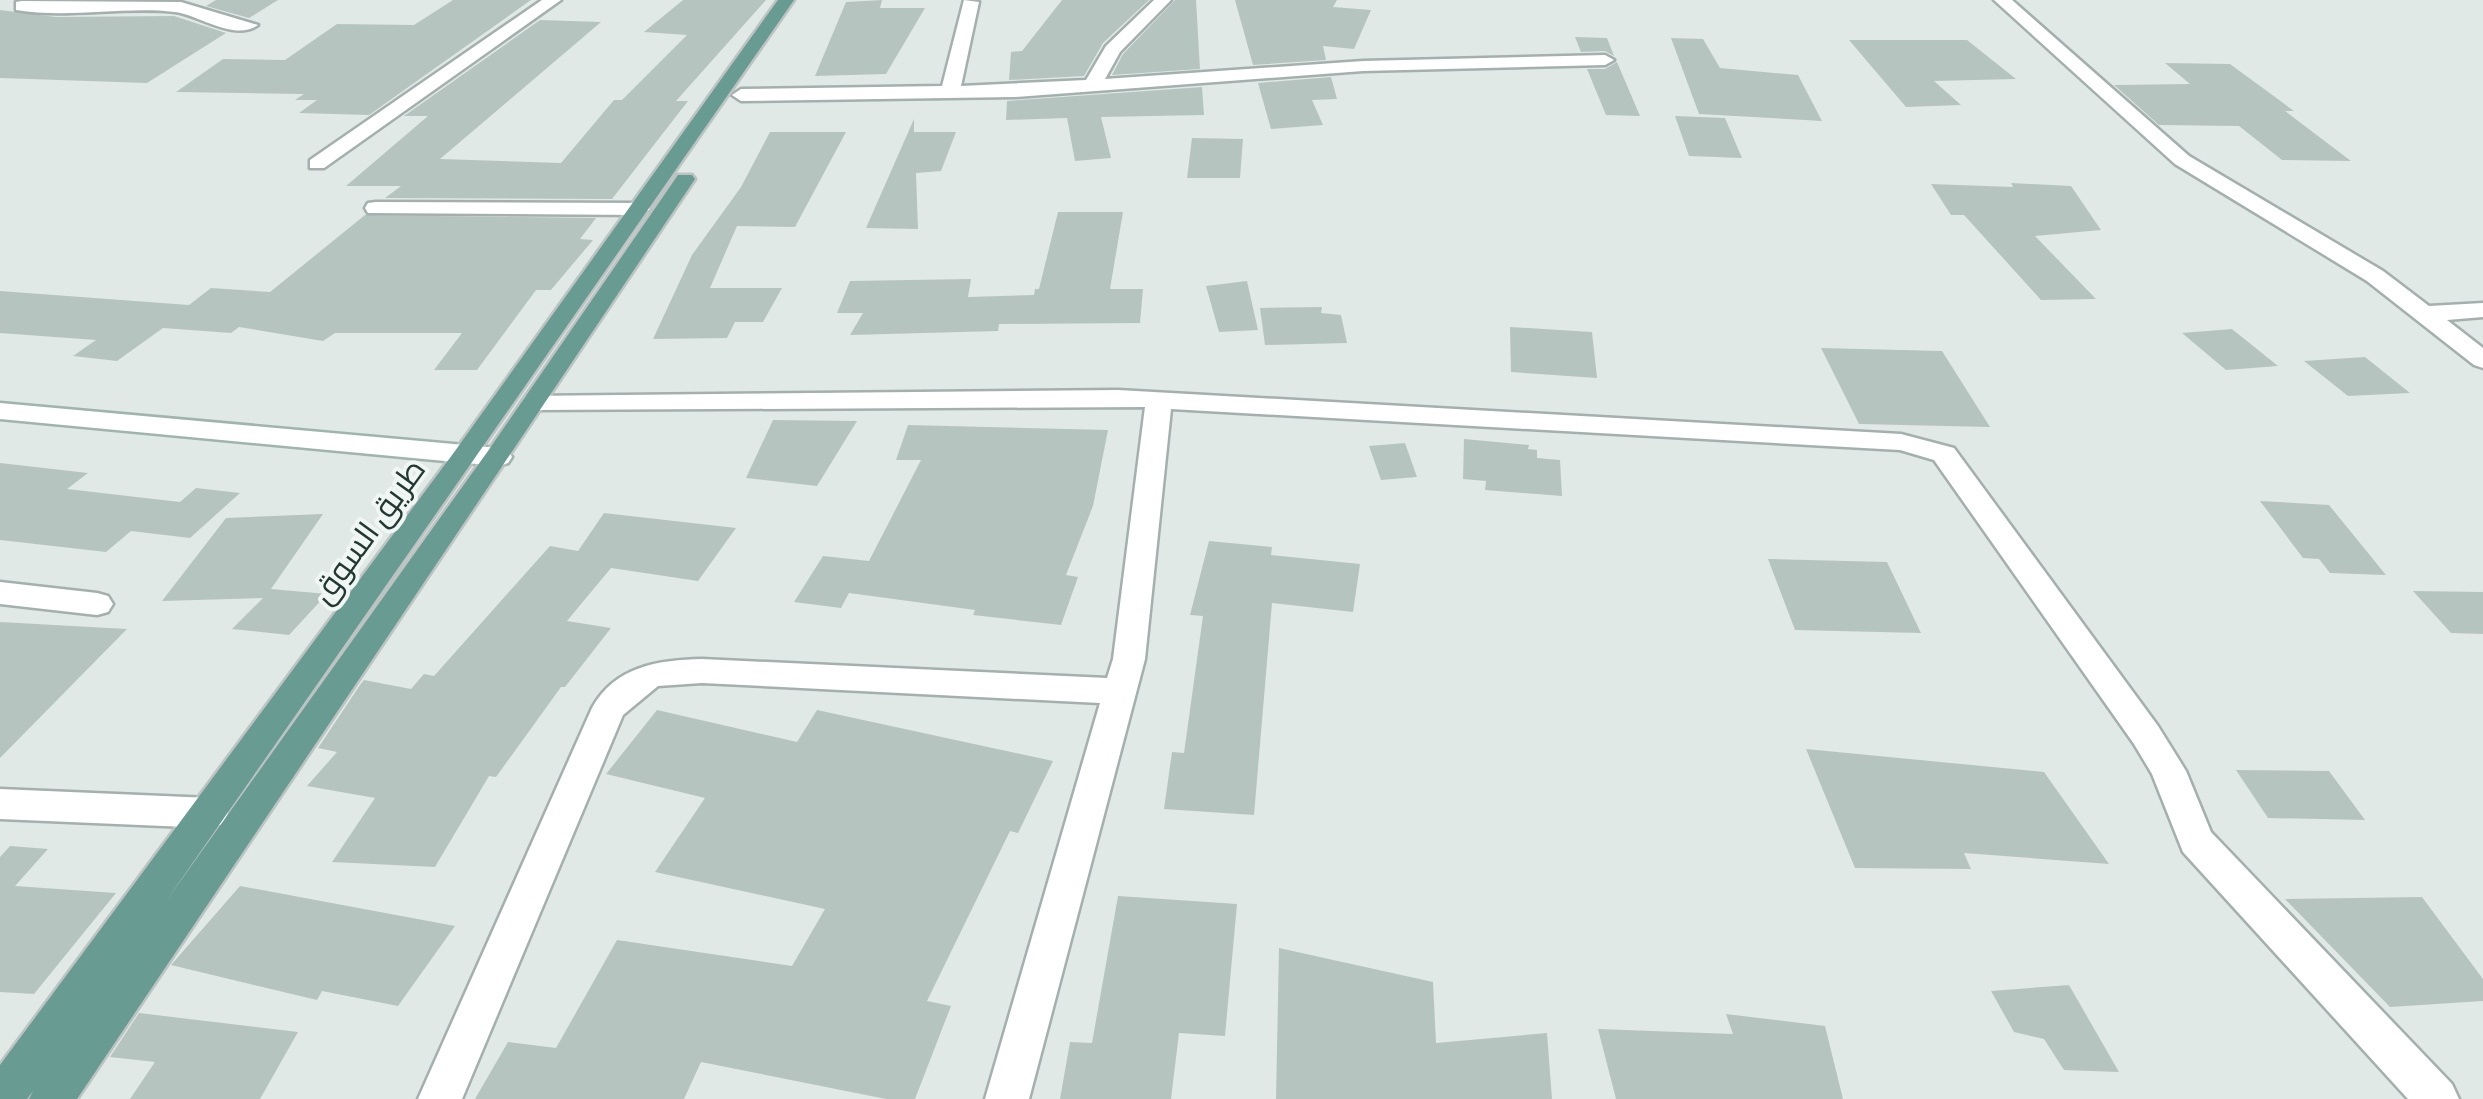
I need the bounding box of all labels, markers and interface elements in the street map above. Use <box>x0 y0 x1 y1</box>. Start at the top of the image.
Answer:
street label: طريق السوق <box>304 452 435 612</box>

